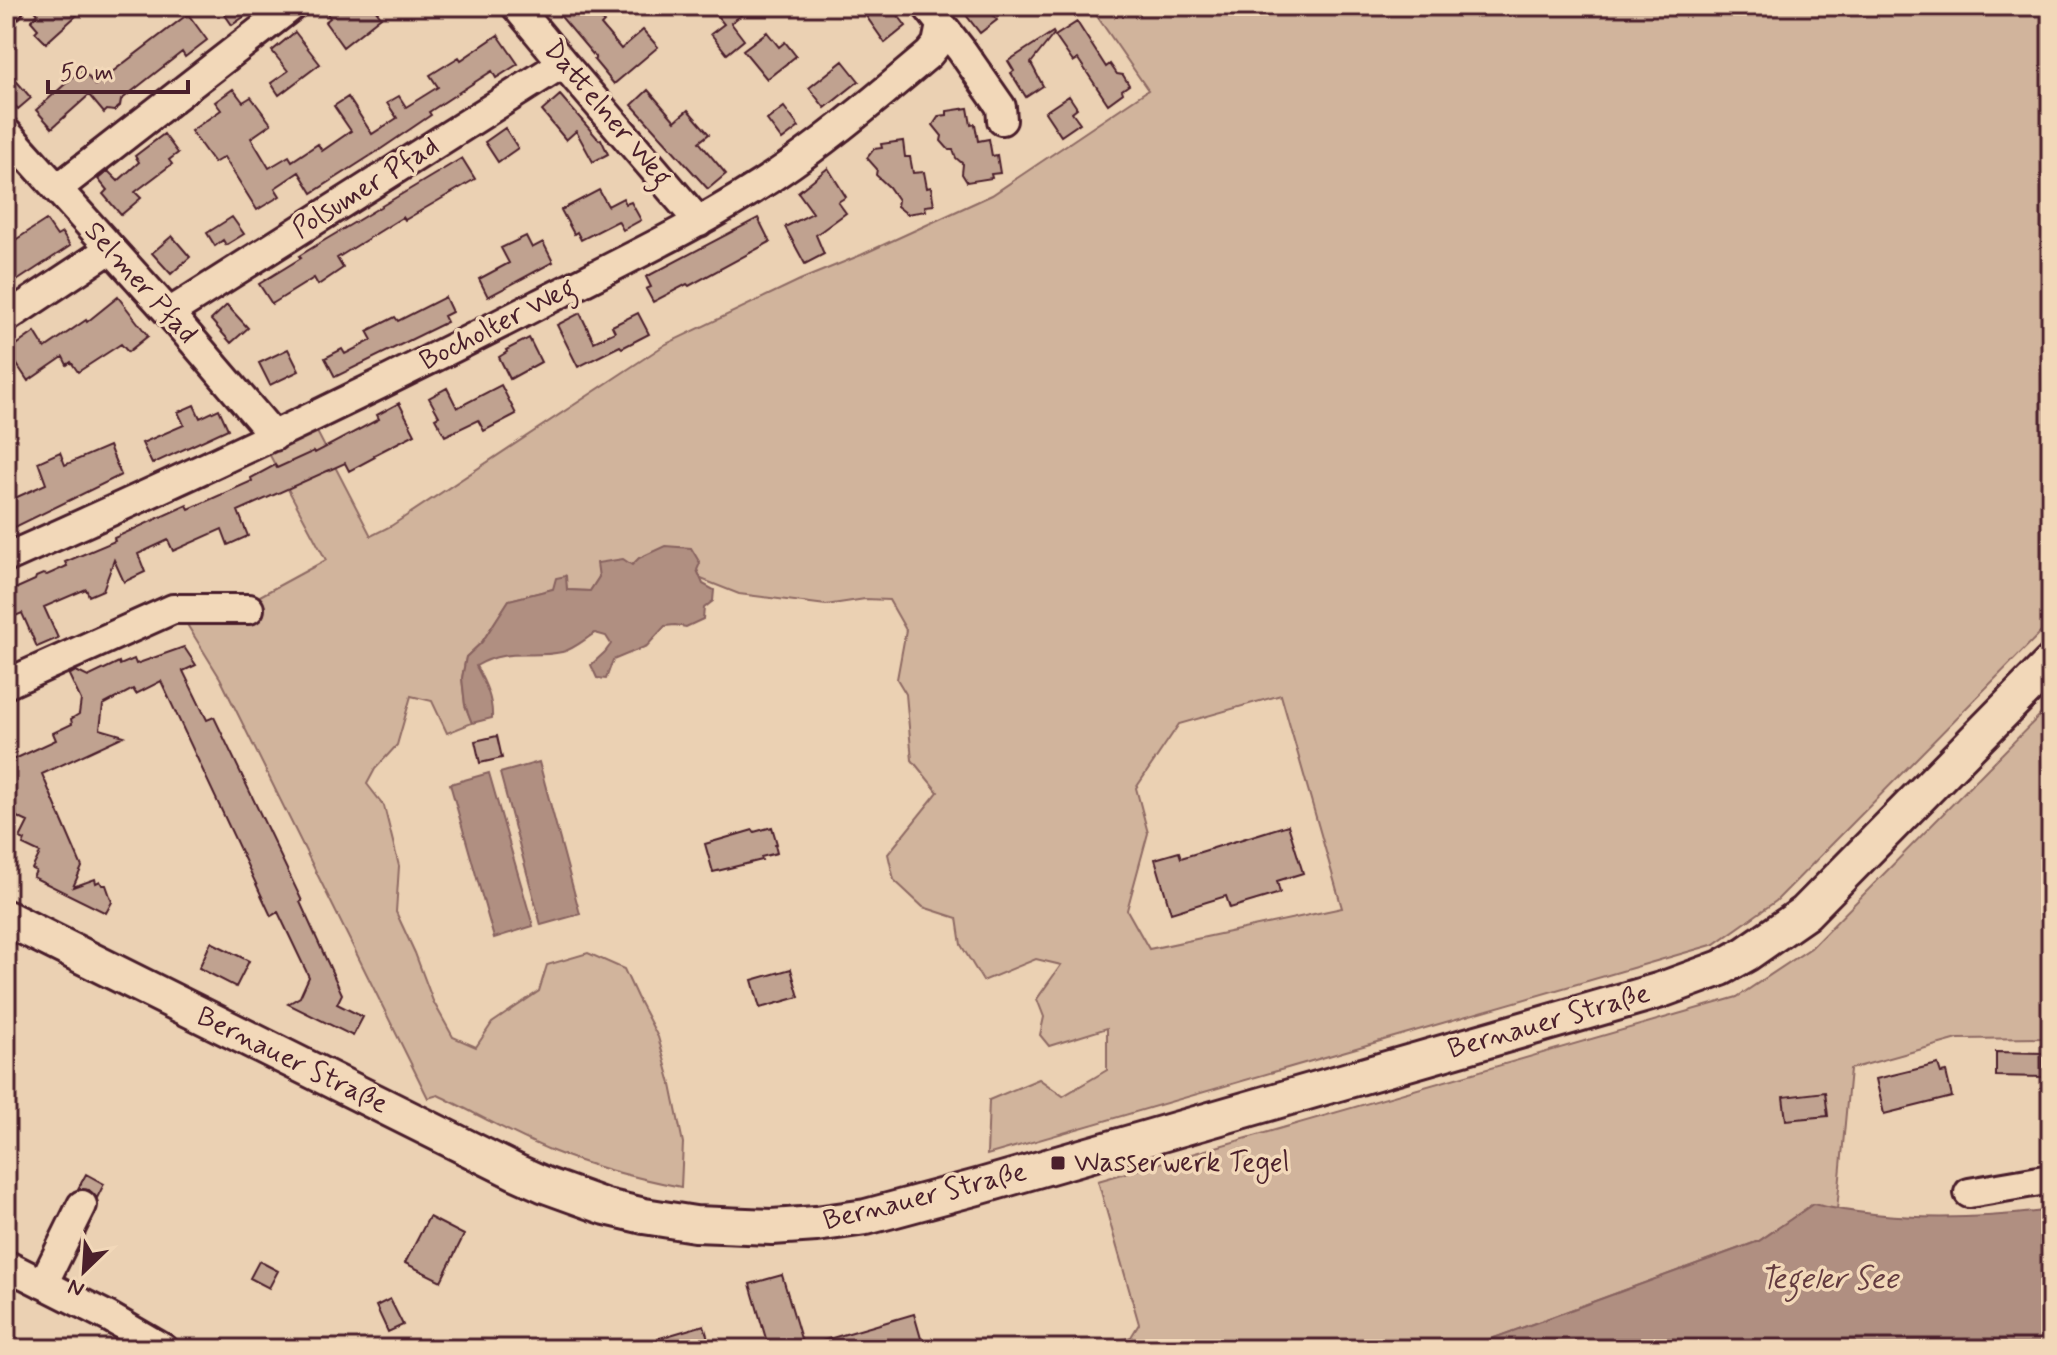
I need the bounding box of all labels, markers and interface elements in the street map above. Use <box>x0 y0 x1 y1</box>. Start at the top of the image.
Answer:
street label: Dattelner Weg <box>532 33 680 197</box>
scale bar <box>48 44 188 94</box>
text: 50 m <box>60 58 114 89</box>
street label: Polsumer Pfad <box>286 128 446 248</box>
street label: Selmer Pfad <box>75 214 205 352</box>
street label: Bocholter Weg <box>414 270 584 383</box>
street label: Bernauer Straße <box>1444 975 1654 1069</box>
street label: Bernauer Straße <box>190 999 394 1123</box>
place label: Wasserwerk Tegel <box>1074 1145 1290 1184</box>
street label: Bernauer Straße <box>819 1154 1031 1240</box>
marker: Wasserwerk Tegel <box>1049 1154 1067 1172</box>
north arrow <box>44 1231 124 1311</box>
water label: Tegeler See <box>1760 1260 1900 1303</box>
text: N <box>64 1272 89 1303</box>

